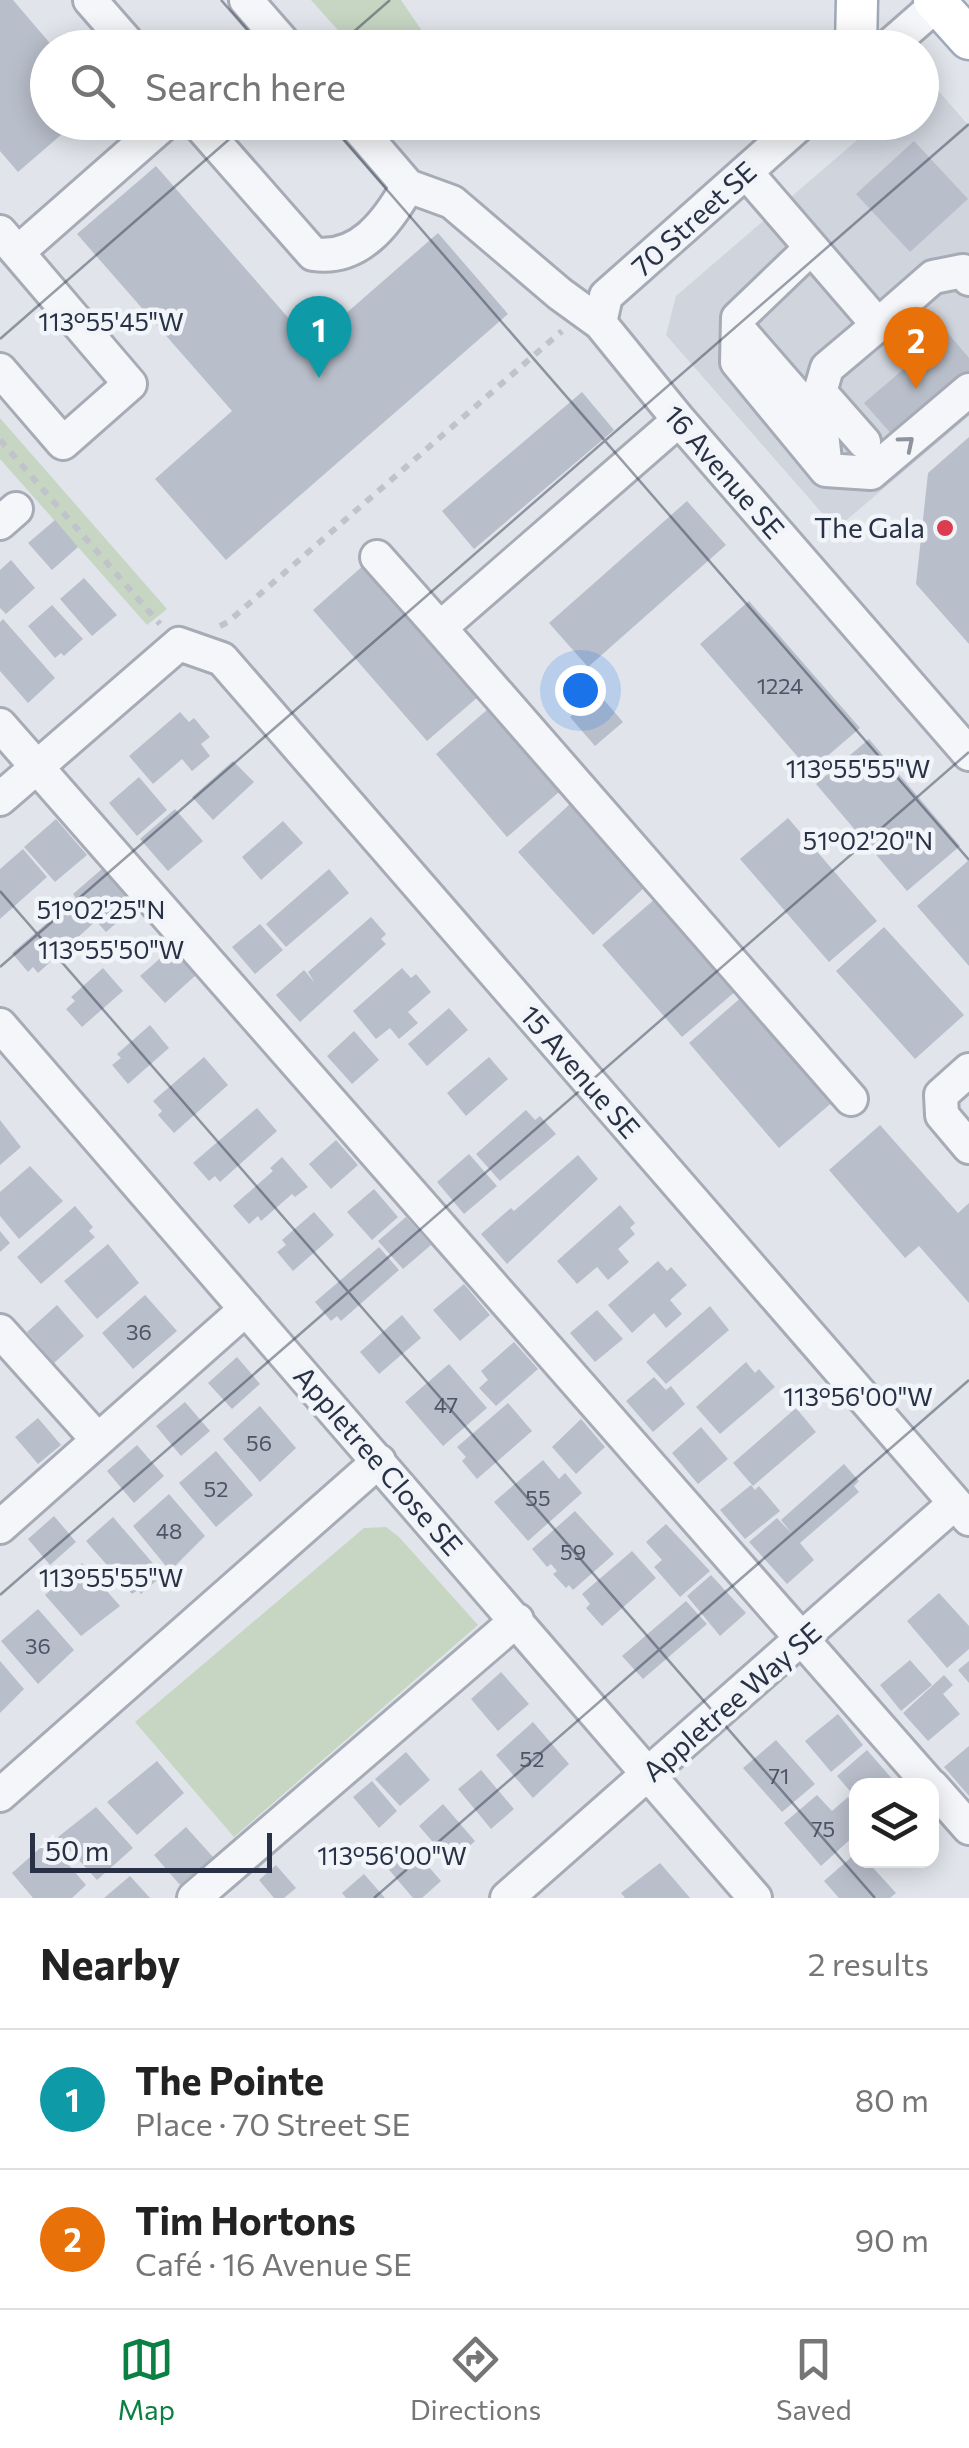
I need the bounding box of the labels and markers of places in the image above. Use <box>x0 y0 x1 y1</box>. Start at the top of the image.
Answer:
pin: 1 <box>286 296 352 378</box>
pin: 2 <box>884 306 948 389</box>
place label: The Gala <box>814 510 925 544</box>
marker: The Gala <box>934 517 956 539</box>

